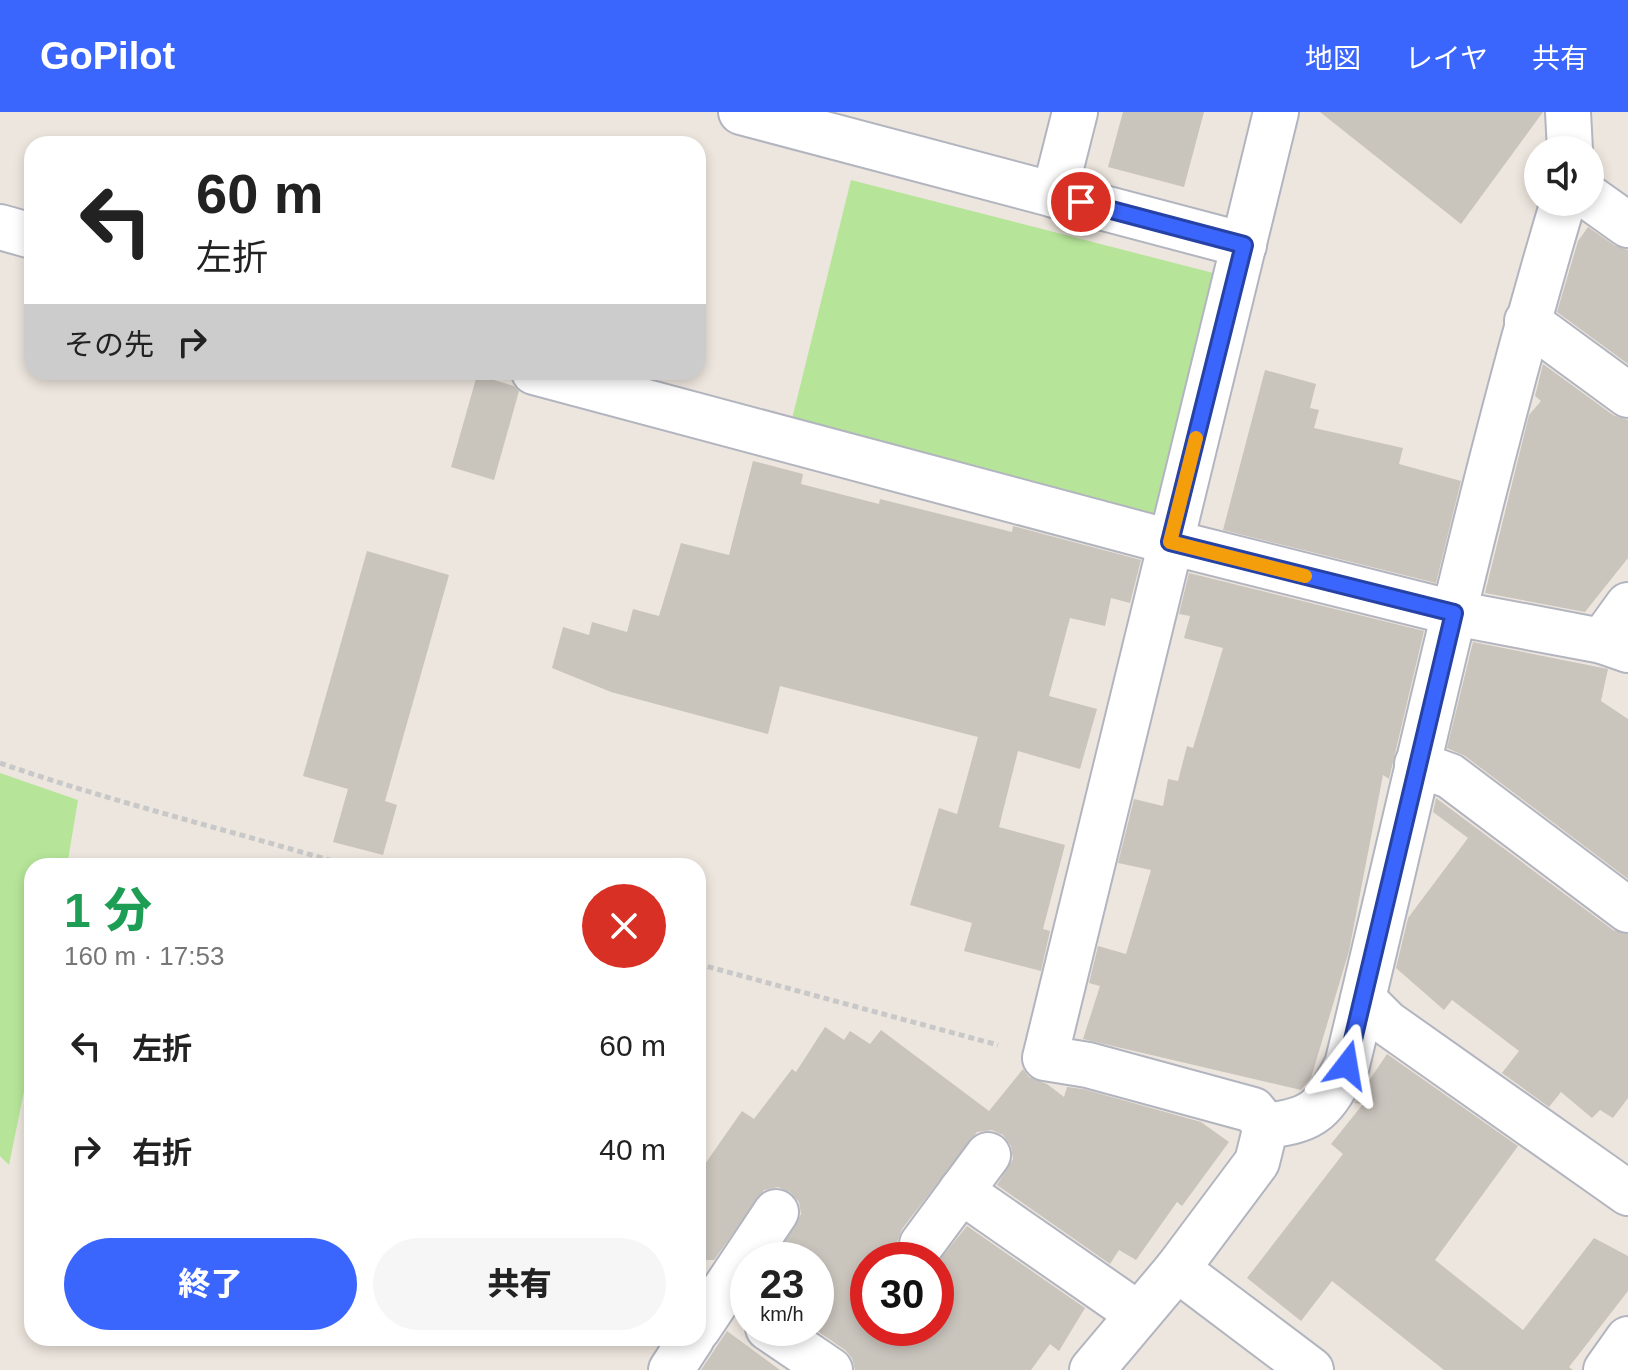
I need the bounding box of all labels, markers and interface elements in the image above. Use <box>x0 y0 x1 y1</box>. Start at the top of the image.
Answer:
text: GoPilot <box>40 35 175 77</box>
text: 地図 <box>1305 43 1361 74</box>
text: レイヤ <box>1405 43 1488 74</box>
text: 共有 <box>1532 43 1588 74</box>
map controls <box>1524 136 1604 216</box>
button: sound <box>1524 136 1604 216</box>
text: 60 m <box>196 162 324 225</box>
icon: left <box>64 168 168 272</box>
pin <box>1047 168 1115 236</box>
icon: arrive <box>1059 180 1103 224</box>
text: 左折 <box>196 237 268 278</box>
icon: right <box>170 320 214 364</box>
text: その先 <box>64 328 154 361</box>
text: 1 分 <box>64 884 152 937</box>
button: close <box>582 884 666 968</box>
text: 160 m · 17:53 <box>64 941 224 971</box>
position arrow <box>1305 1023 1389 1107</box>
icon: left <box>64 1024 108 1068</box>
text: 60 m <box>599 1029 666 1062</box>
text: 左折 <box>132 1032 192 1065</box>
icon: right <box>64 1128 108 1172</box>
text: 40 m <box>599 1133 666 1166</box>
text: 右折 <box>132 1136 192 1169</box>
button: 終了 <box>64 1238 357 1330</box>
button: 共有 <box>373 1238 666 1330</box>
speed limit sign: 30 <box>850 1242 954 1346</box>
text: 23 <box>760 1262 804 1306</box>
text: km/h <box>760 1303 804 1325</box>

